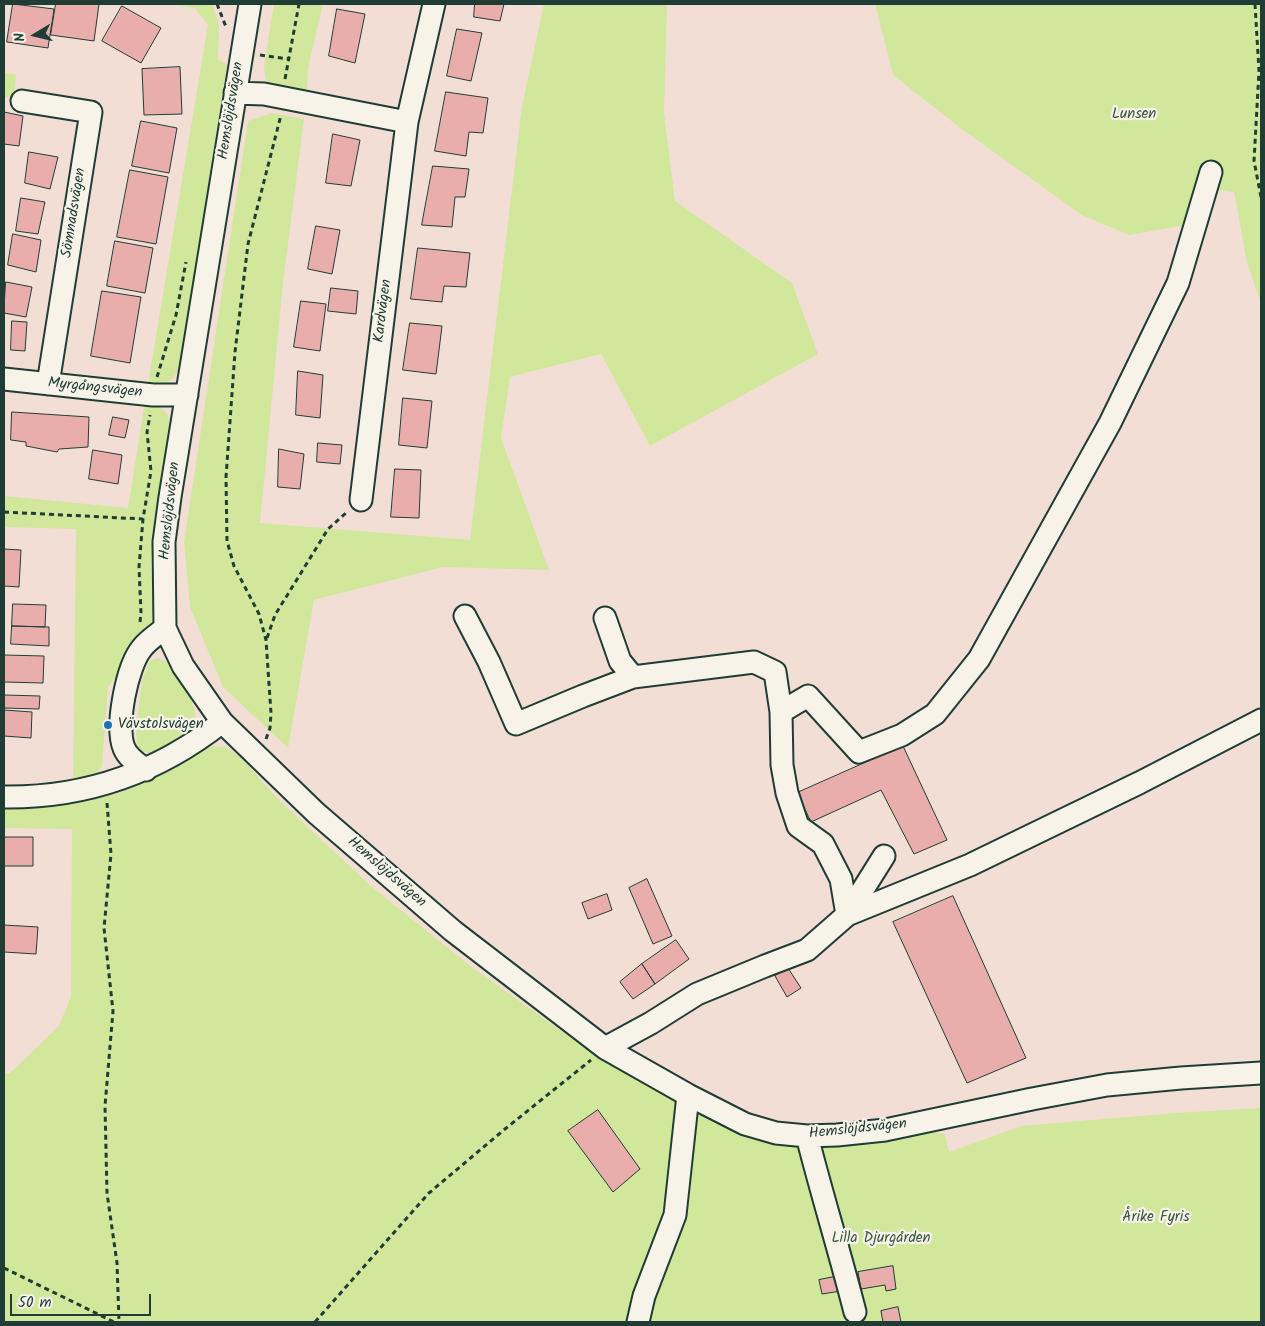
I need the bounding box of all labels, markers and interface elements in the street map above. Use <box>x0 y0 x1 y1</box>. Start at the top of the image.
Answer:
north arrow <box>10 10 60 60</box>
text: N <box>9 31 32 43</box>
street label: Hemslöjdsvägen <box>215 61 249 161</box>
park label: Lunsen <box>1112 106 1156 124</box>
street label: Sömnadsvägen <box>59 167 91 259</box>
street label: Kardvägen <box>371 278 397 344</box>
street label: Myrgångsvägen <box>47 375 143 403</box>
street label: Hemslöjdsvägen <box>157 461 185 561</box>
place label: Vävstolsvägen <box>118 716 204 734</box>
marker: Vävstolsvägen <box>102 719 114 731</box>
street label: Hemslöjdsvägen <box>343 834 429 912</box>
street label: Hemslöjdsvägen <box>808 1116 908 1144</box>
park label: Årike Fyris <box>1122 1209 1190 1227</box>
park label: Lilla Djurgården <box>831 1230 931 1248</box>
scale bar <box>12 1284 154 1316</box>
text: 50 m <box>18 1291 52 1315</box>

